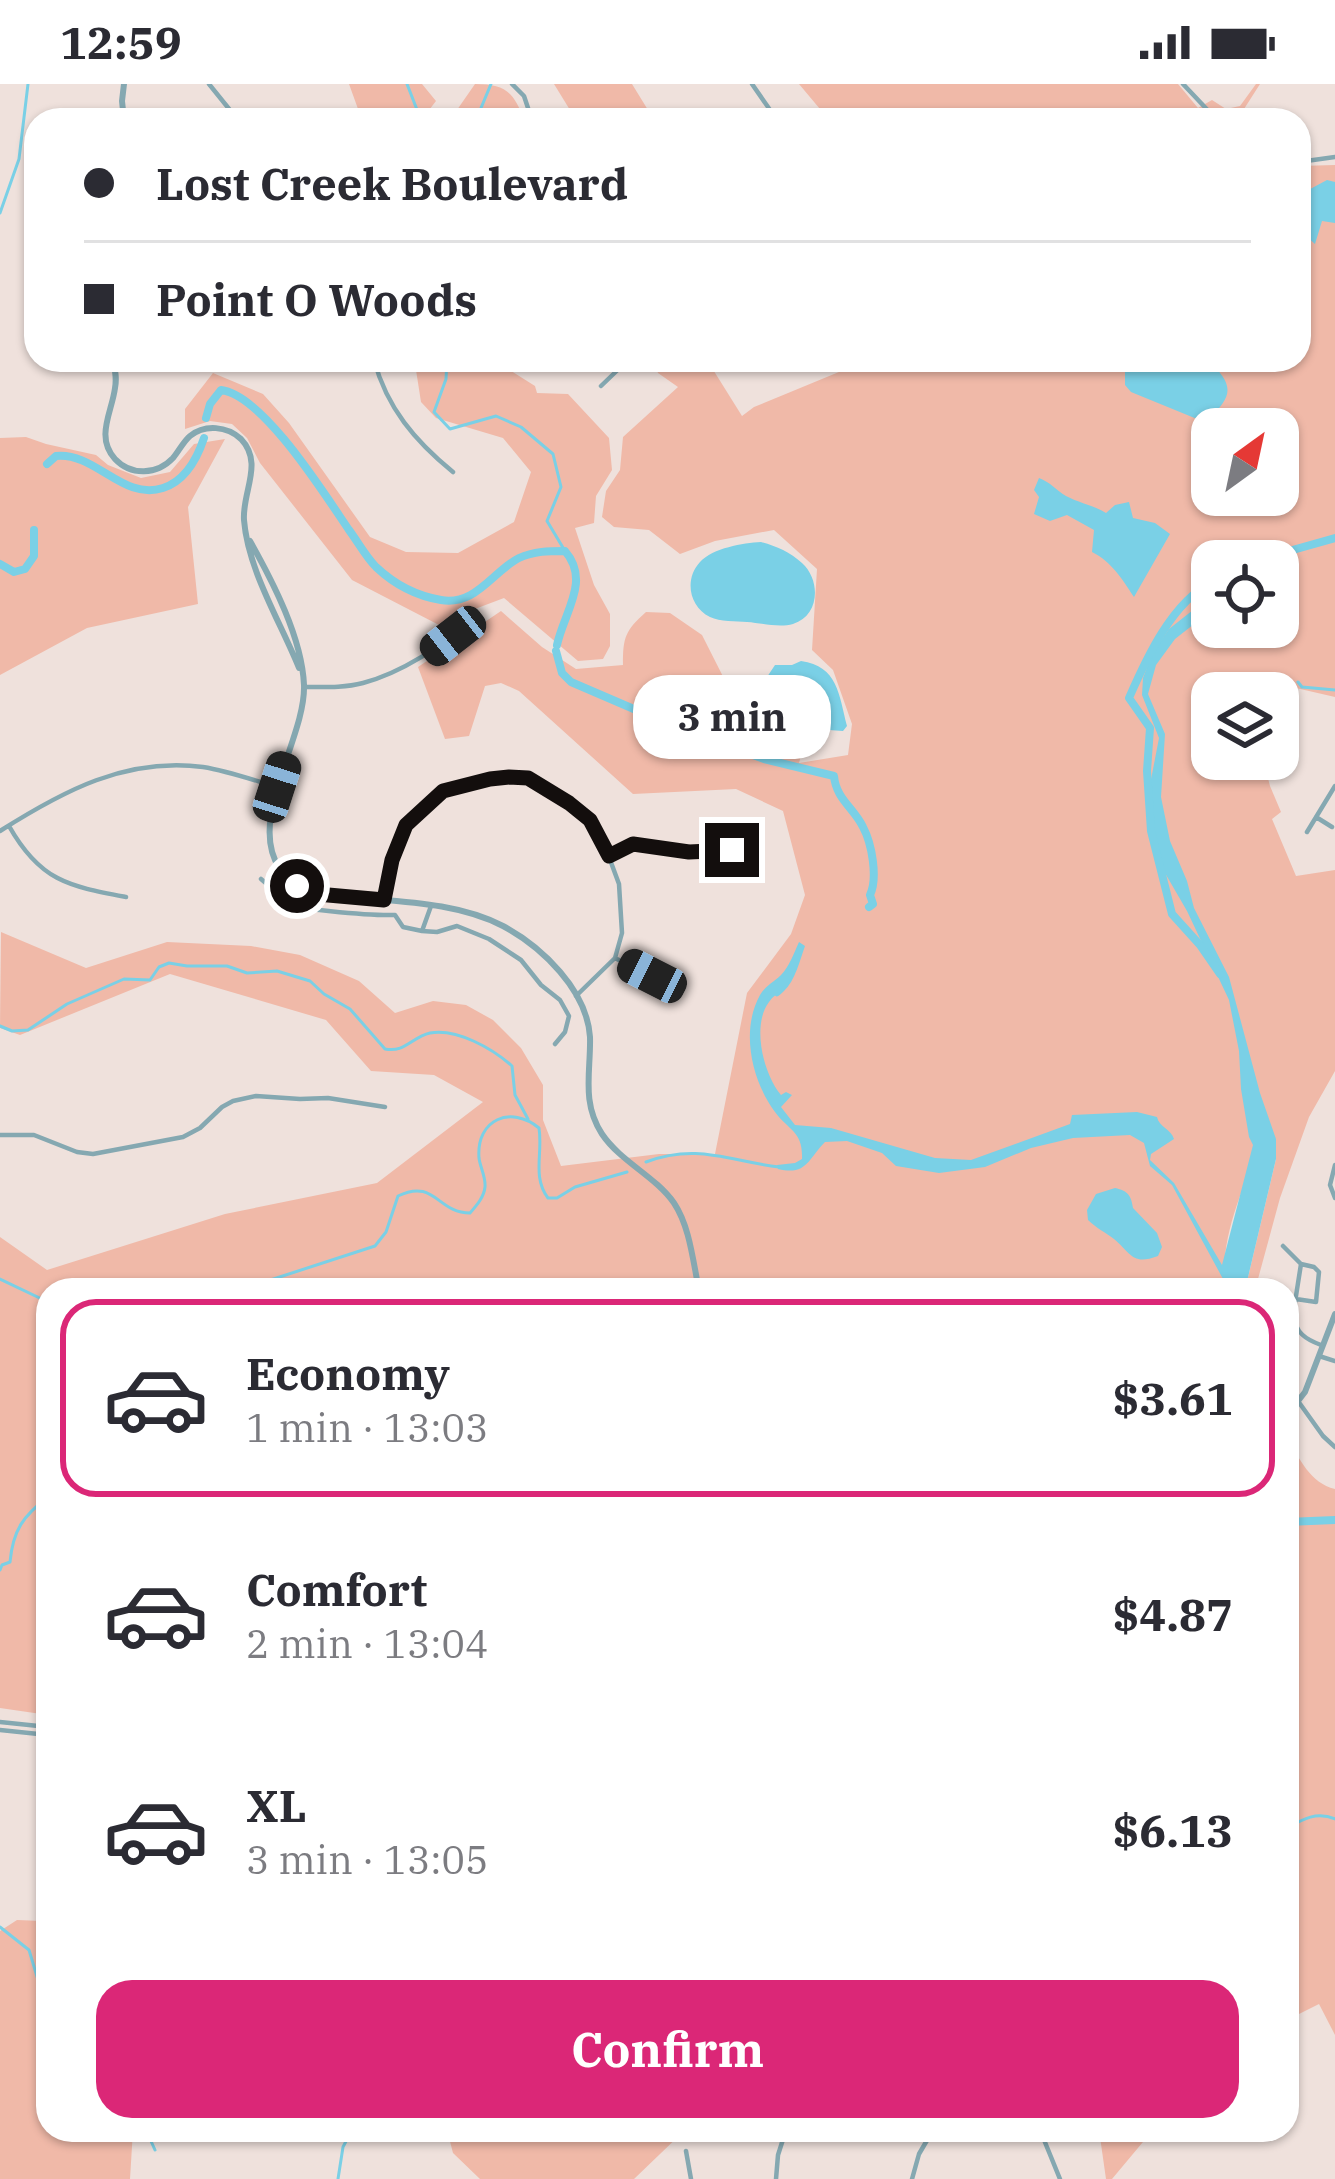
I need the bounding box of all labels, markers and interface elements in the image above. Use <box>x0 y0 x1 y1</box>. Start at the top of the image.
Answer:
text: 12:59 <box>60 13 182 71</box>
text: Lost Creek Boulevard <box>156 154 628 212</box>
text: Point O Woods <box>156 270 477 328</box>
north arrow <box>1191 408 1299 516</box>
map controls <box>1191 408 1299 780</box>
button: locate <box>1191 540 1299 648</box>
car <box>414 600 492 672</box>
button: layers <box>1191 672 1299 780</box>
callout: 3 min <box>633 676 831 760</box>
text: 3 min <box>677 691 787 742</box>
car <box>249 747 305 827</box>
route end <box>705 823 759 877</box>
route start <box>270 859 324 913</box>
car <box>612 944 692 1008</box>
icon: car <box>102 1344 210 1452</box>
text: Economy <box>246 1344 450 1402</box>
text: $3.61 <box>1113 1369 1233 1427</box>
text: 1 min · 13:03 <box>246 1402 488 1453</box>
icon: car <box>102 1560 210 1668</box>
text: Comfort <box>246 1560 427 1618</box>
text: $4.87 <box>1113 1585 1233 1643</box>
text: 2 min · 13:04 <box>246 1618 488 1669</box>
icon: car <box>102 1776 210 1884</box>
text: XL <box>246 1776 307 1834</box>
text: $6.13 <box>1113 1801 1233 1859</box>
text: 3 min · 13:05 <box>246 1834 488 1885</box>
button: Confirm <box>96 1980 1239 2118</box>

